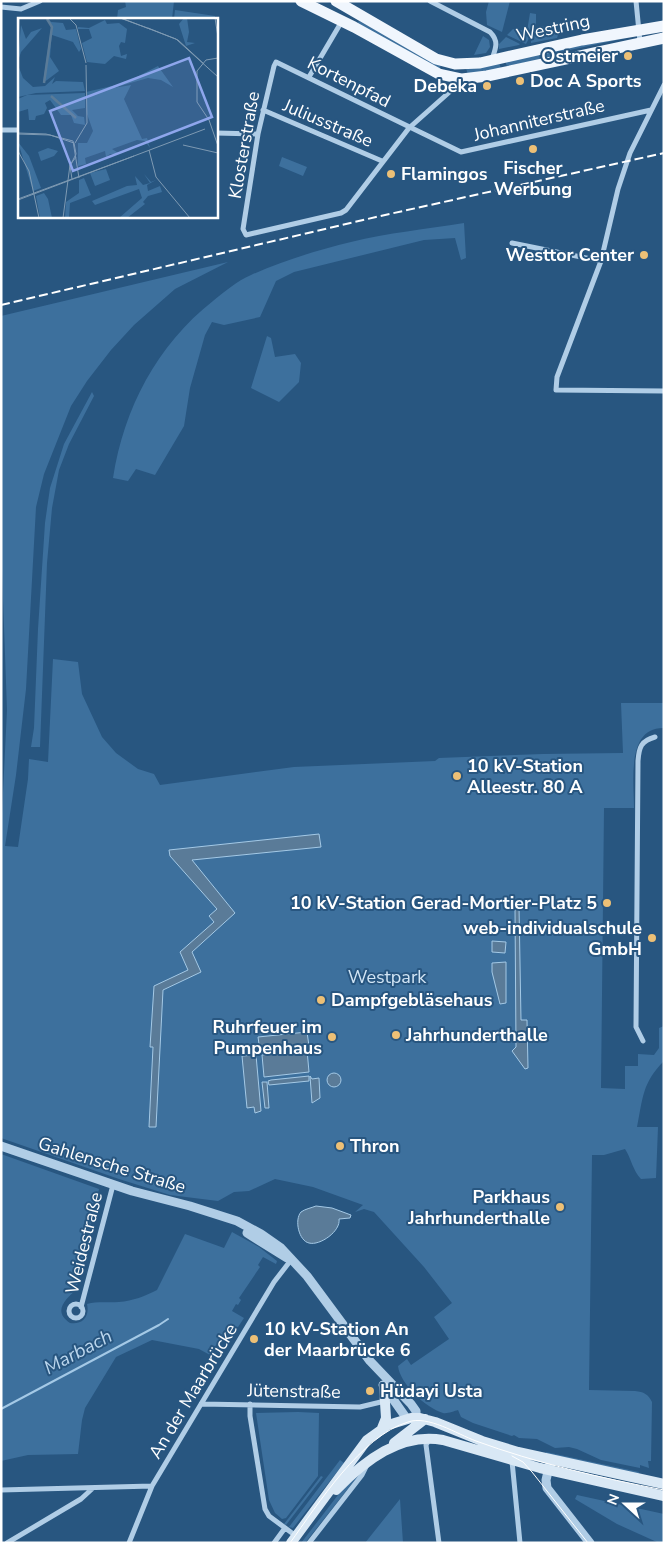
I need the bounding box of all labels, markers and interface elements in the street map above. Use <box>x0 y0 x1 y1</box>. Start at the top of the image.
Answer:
street label: Westring <box>514 9 592 47</box>
inset map <box>18 18 218 218</box>
place label: Ostmeier <box>541 44 618 68</box>
marker: Ostmeier <box>622 50 634 62</box>
street label: Kortenpfad <box>303 51 395 113</box>
place label: Doc A Sports <box>530 69 642 93</box>
place label: Debeka <box>414 74 477 98</box>
marker: Doc A Sports <box>514 75 526 87</box>
marker: Debeka <box>481 80 493 92</box>
street label: Klosterstraße <box>223 89 265 201</box>
street label: Juliusstraße <box>278 93 377 153</box>
street label: Johanniterstraße <box>470 93 607 147</box>
marker: Fischer Werbung <box>527 143 539 155</box>
place label: Fischer Werbung <box>494 156 572 201</box>
place label: Flamingos <box>401 162 488 186</box>
marker: Flamingos <box>385 168 397 180</box>
place label: Westtor Center <box>506 243 634 267</box>
marker: Westtor Center <box>638 249 650 261</box>
place label: 10 kV-Station Alleestr. 80 A <box>467 754 583 799</box>
marker: 10 kV-Station Alleestr. 80 A <box>451 770 463 782</box>
place label: 10 kV-Station Gerad-Mortier-Platz 5 <box>290 891 597 915</box>
marker: 10 kV-Station Gerad-Mortier-Platz 5 <box>601 897 613 909</box>
place label: web-individualschule GmbH <box>463 916 642 961</box>
marker: web-individualschule GmbH <box>646 932 658 944</box>
park label: Westpark <box>348 965 427 989</box>
place label: Dampfgebläsehaus <box>331 988 493 1012</box>
marker: Dampfgebläsehaus <box>315 994 327 1006</box>
place label: Ruhrfeuer im Pumpenhaus <box>213 1015 322 1060</box>
place label: Jahrhunderthalle <box>405 1023 548 1047</box>
marker: Jahrhunderthalle <box>390 1029 402 1041</box>
marker: Ruhrfeuer im Pumpenhaus <box>326 1031 338 1043</box>
street label: Gahlensche Straße <box>35 1131 189 1199</box>
place label: Thron <box>350 1134 400 1158</box>
marker: Thron <box>334 1140 346 1152</box>
place label: Parkhaus Jahrhunderthalle <box>407 1185 550 1230</box>
street label: Weidestraße <box>60 1190 108 1296</box>
marker: Parkhaus Jahrhunderthalle <box>554 1201 566 1213</box>
place label: 10 kV-Station An der Maarbrücke 6 <box>264 1317 411 1362</box>
street label: An der Maarbrücke <box>143 1319 243 1463</box>
water label: Marbach <box>39 1323 117 1381</box>
marker: 10 kV-Station An der Maarbrücke 6 <box>248 1333 260 1345</box>
street label: Jütenstraße <box>246 1378 341 1404</box>
place label: Hüdayi Usta <box>380 1379 483 1403</box>
marker: Hüdayi Usta <box>364 1385 376 1397</box>
north arrow <box>600 1479 650 1529</box>
text: N <box>603 1491 624 1508</box>

